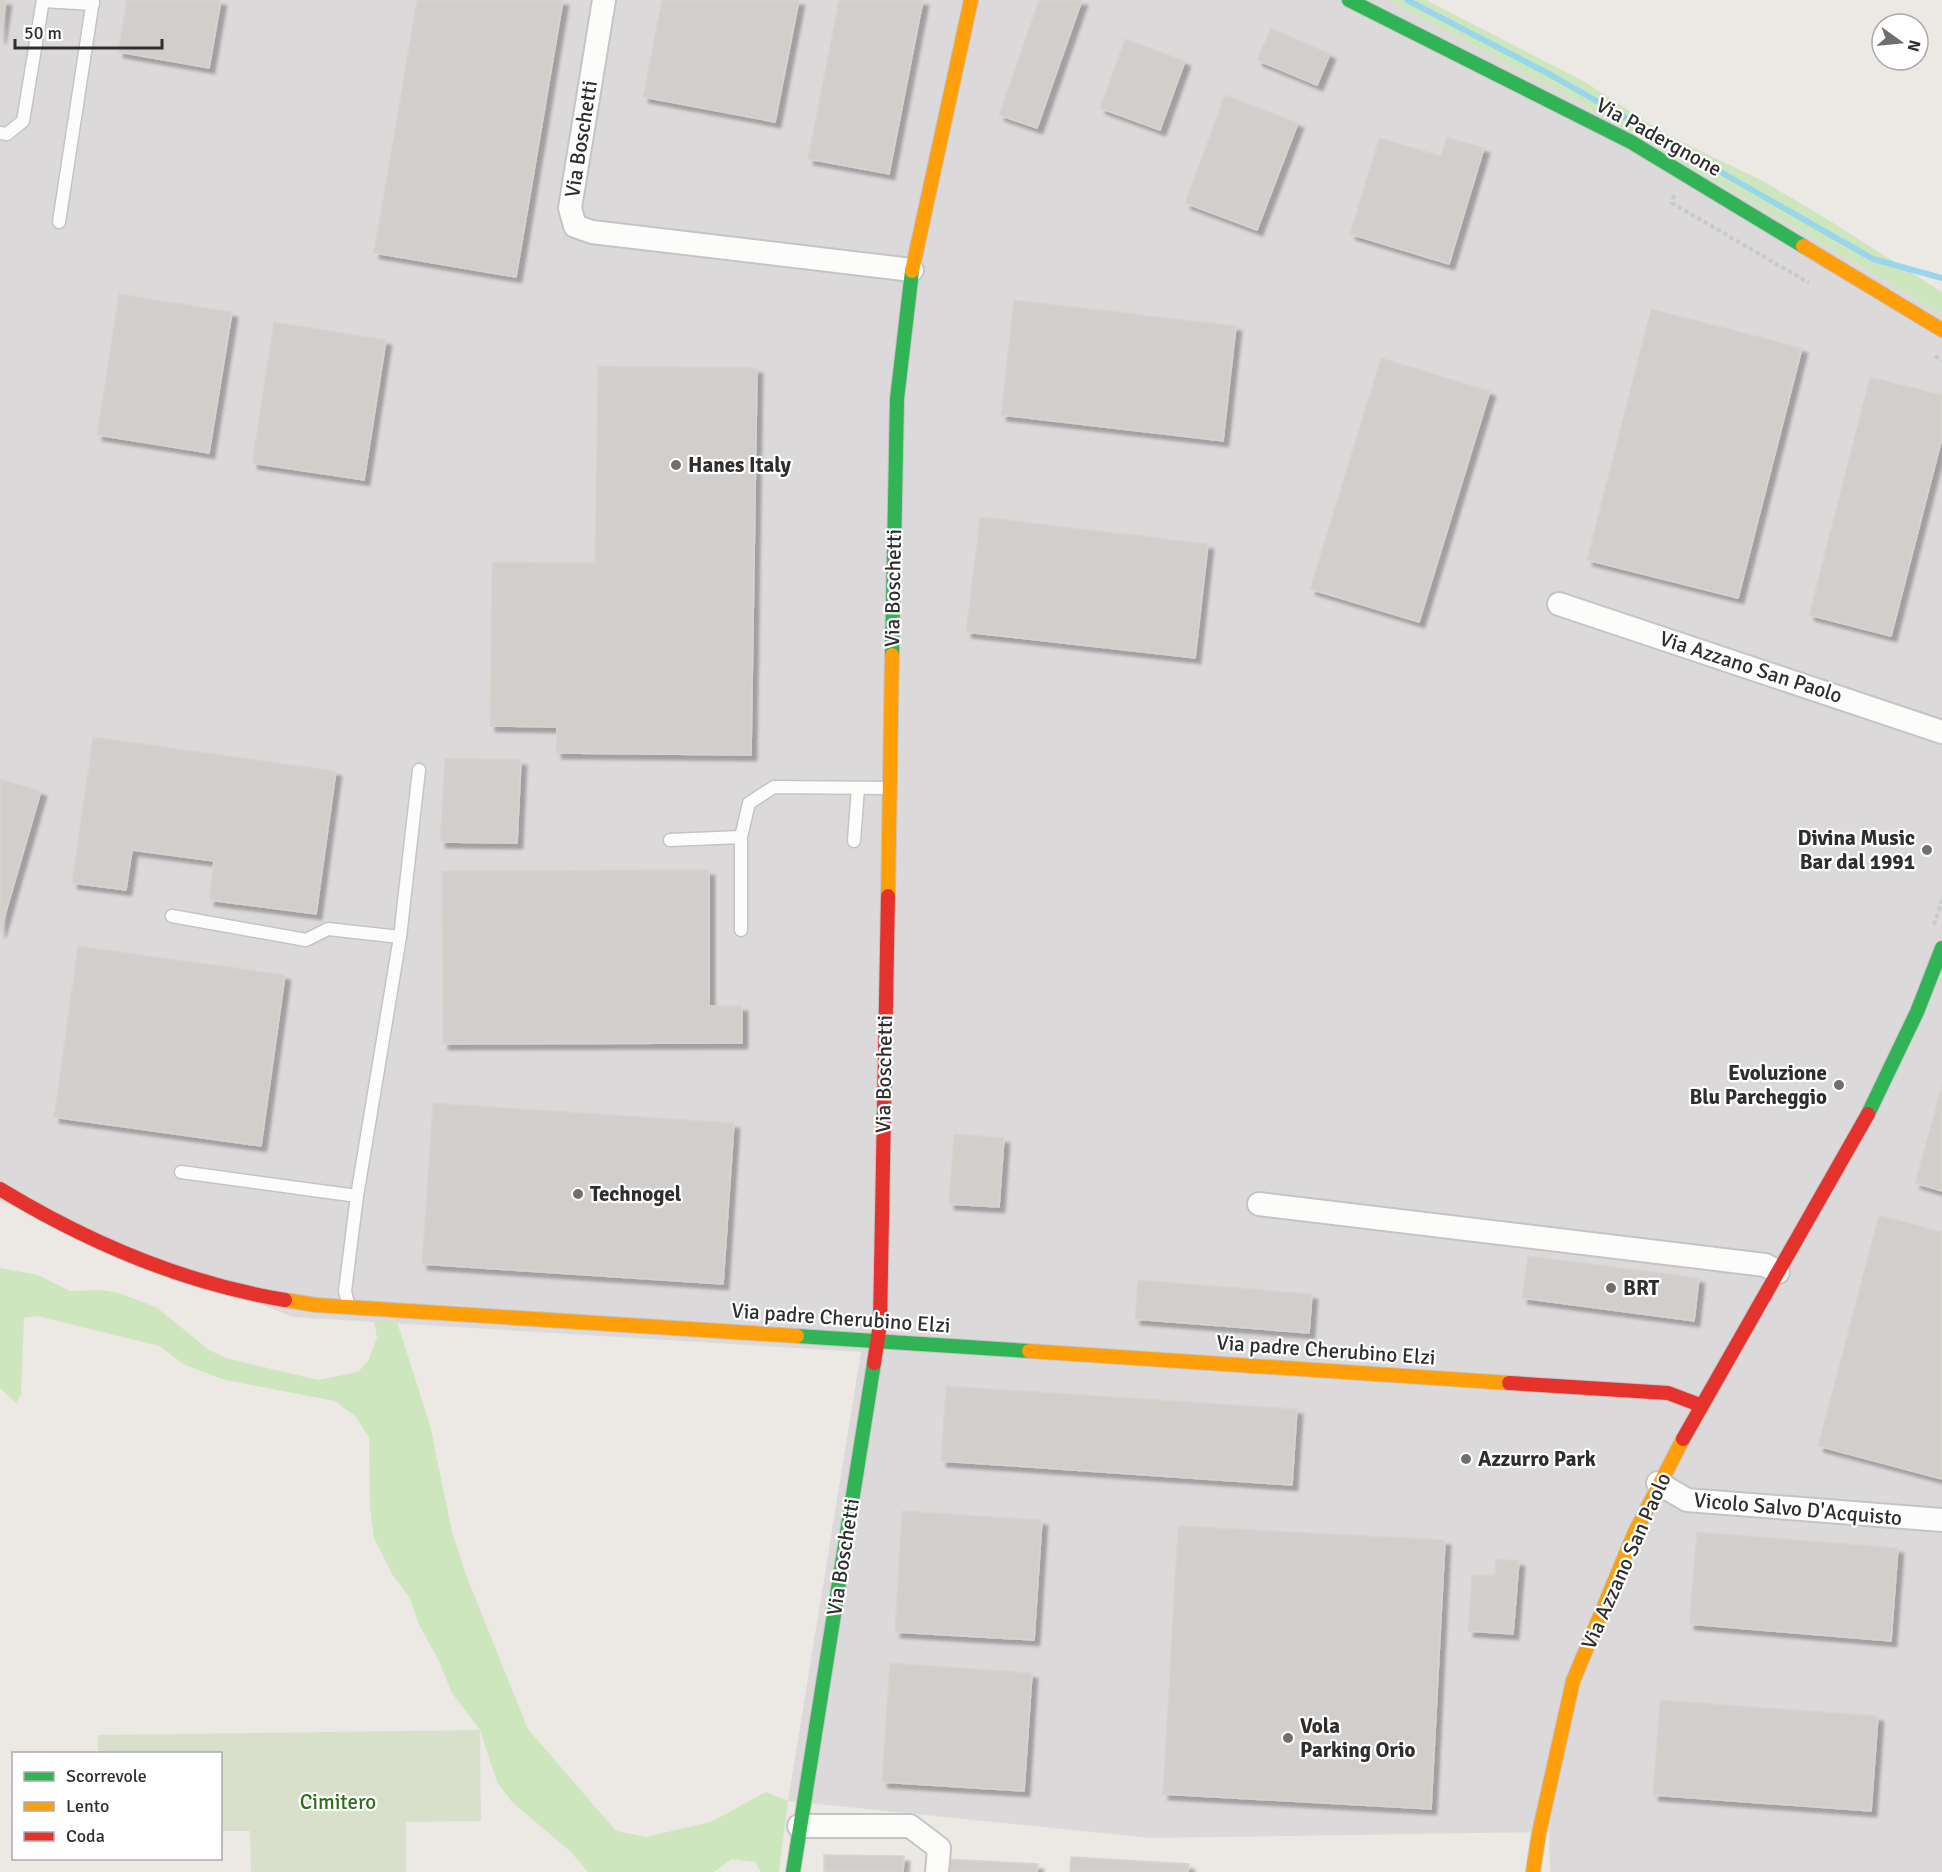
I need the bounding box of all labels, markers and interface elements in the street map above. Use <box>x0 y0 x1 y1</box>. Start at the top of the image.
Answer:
scale bar <box>15 12 162 50</box>
north arrow <box>1870 12 1930 72</box>
text: 50 m <box>24 22 62 44</box>
text: N <box>1902 38 1925 54</box>
street label: Via Boschetti <box>559 79 603 199</box>
street label: Via Padergnone <box>1592 92 1726 182</box>
place label: Hanes Italy <box>688 452 792 478</box>
marker: Hanes Italy <box>669 458 683 472</box>
street label: Via Boschetti <box>879 529 907 647</box>
street label: Via Azzano San Paolo <box>1656 625 1846 709</box>
place label: Divina Music Bar dal 1991 <box>1797 825 1915 875</box>
marker: Divina Music Bar dal 1991 <box>1920 843 1934 857</box>
street label: Via Boschetti <box>870 1015 898 1133</box>
place label: Evoluzione Blu Parcheggio <box>1689 1060 1827 1110</box>
marker: Evoluzione Blu Parcheggio <box>1832 1078 1846 1092</box>
place label: Technogel <box>590 1181 682 1207</box>
marker: Technogel <box>571 1187 585 1201</box>
place label: BRT <box>1623 1275 1660 1301</box>
marker: BRT <box>1604 1281 1618 1295</box>
street label: Via padre Cherubino Elzi <box>731 1297 951 1339</box>
street label: Via padre Cherubino Elzi <box>1216 1329 1436 1371</box>
place label: Azzurro Park <box>1478 1446 1596 1472</box>
marker: Azzurro Park <box>1459 1452 1473 1466</box>
street label: Via Azzano San Paolo <box>1575 1469 1677 1653</box>
street label: Vicolo Salvo D'Acquisto <box>1693 1487 1903 1531</box>
street label: Via Boschetti <box>821 1497 865 1617</box>
place label: Vola Parking Orio <box>1300 1713 1416 1763</box>
marker: Vola Parking Orio <box>1281 1731 1295 1745</box>
legend <box>12 1752 222 1860</box>
text: Scorrevole <box>66 1765 147 1787</box>
park label: Cimitero <box>300 1789 376 1815</box>
text: Lento <box>66 1795 109 1817</box>
text: Coda <box>66 1825 105 1847</box>

